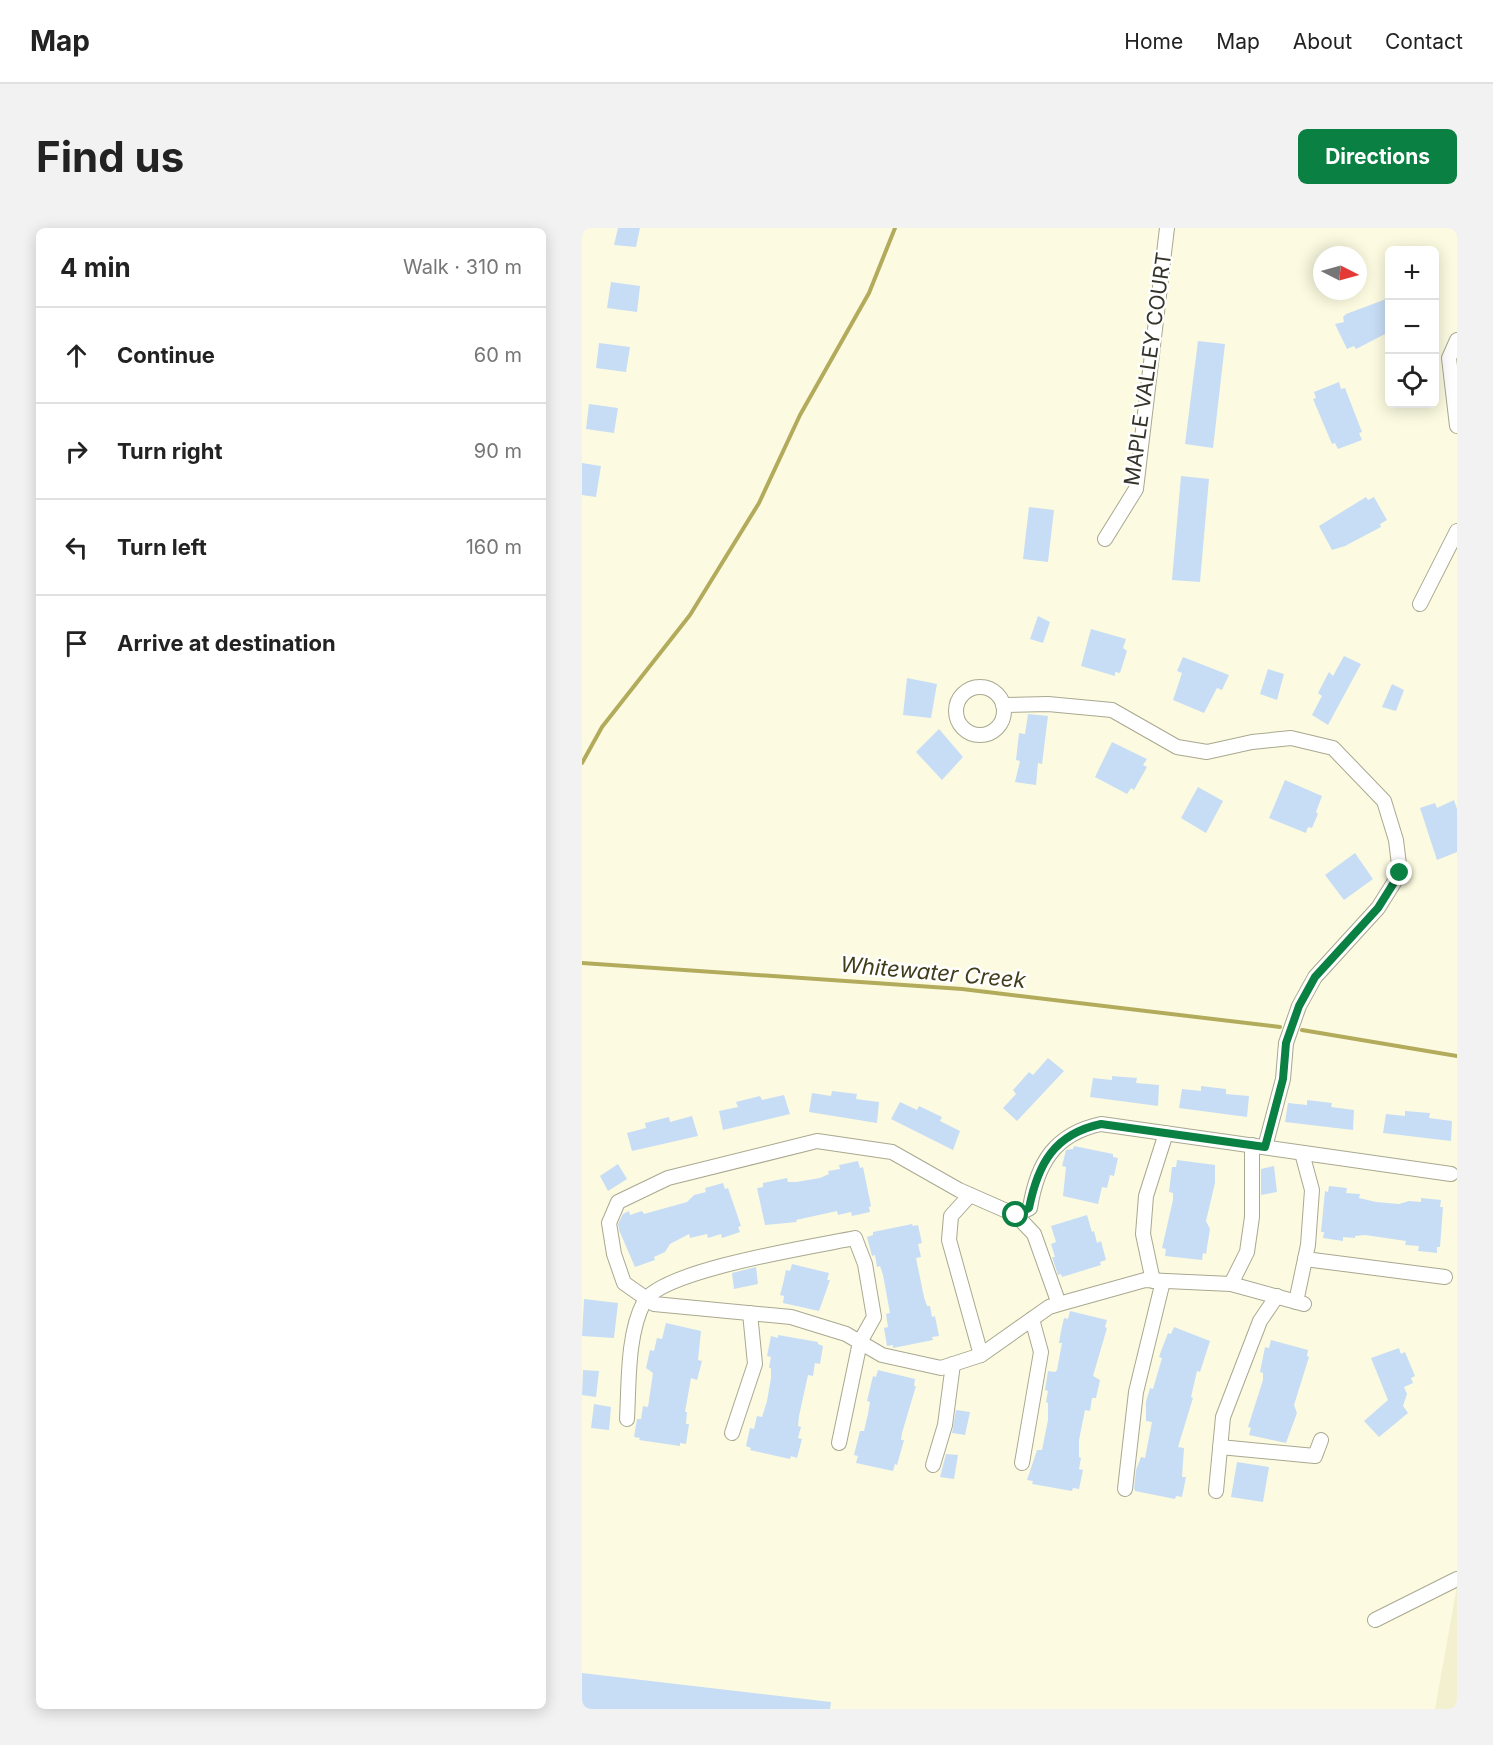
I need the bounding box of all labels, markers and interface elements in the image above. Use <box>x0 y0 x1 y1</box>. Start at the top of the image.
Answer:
text: Map <box>30 24 90 58</box>
text: Home <box>1124 29 1183 54</box>
text: Map <box>1216 29 1260 54</box>
text: About <box>1293 29 1352 54</box>
text: Contact <box>1385 29 1463 54</box>
button: Directions <box>1298 129 1457 184</box>
text: Find us <box>36 131 184 182</box>
north arrow <box>1313 246 1367 300</box>
map controls <box>1385 246 1439 408</box>
button: + <box>1385 246 1439 300</box>
street label: MAPLE VALLEY COURT <box>1119 251 1176 487</box>
text: 4 min <box>60 252 131 283</box>
text: Walk · 310 m <box>403 255 522 279</box>
button: − <box>1385 300 1439 354</box>
icon: ahead <box>60 339 93 372</box>
text: Continue <box>117 342 215 368</box>
text: 60 m <box>474 343 522 367</box>
button: locate <box>1385 354 1439 408</box>
icon: right <box>60 435 93 468</box>
text: Turn right <box>117 438 223 464</box>
text: 90 m <box>474 439 522 463</box>
icon: left <box>60 531 93 564</box>
text: Turn left <box>117 534 207 560</box>
text: 160 m <box>466 535 522 559</box>
icon: arrive <box>60 627 93 660</box>
text: Arrive at destination <box>117 630 336 656</box>
route end <box>1386 859 1412 885</box>
water label: Whitewater Creek <box>839 951 1028 993</box>
route start <box>1002 1201 1028 1227</box>

